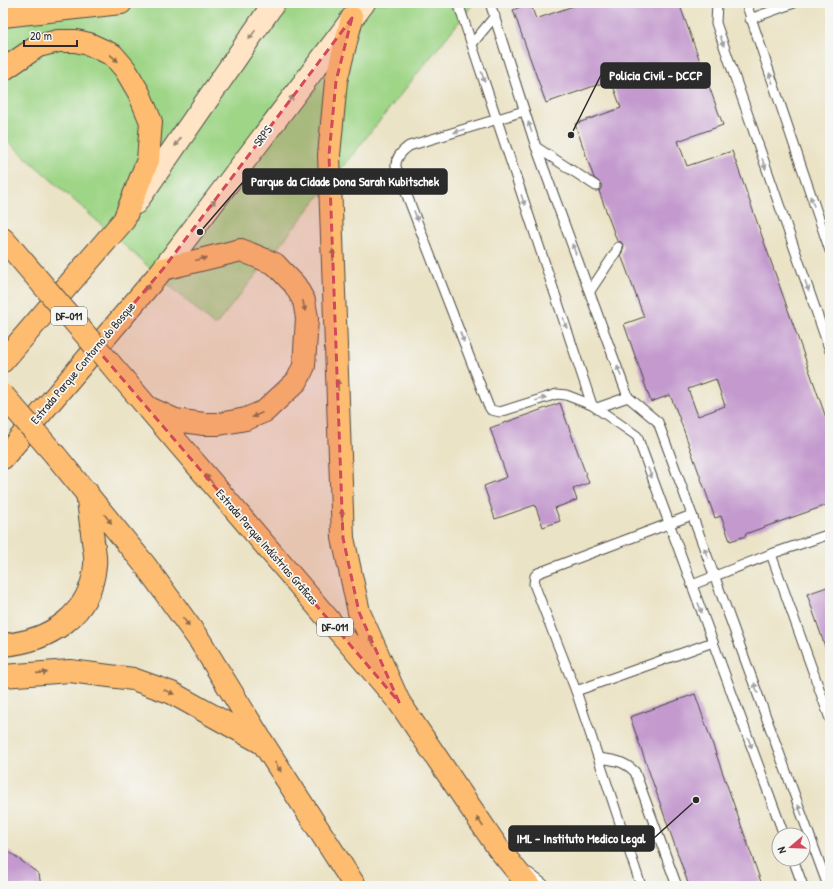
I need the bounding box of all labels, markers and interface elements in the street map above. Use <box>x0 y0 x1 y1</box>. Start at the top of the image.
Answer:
scale bar <box>24 22 77 48</box>
text: 20 m <box>30 27 52 44</box>
one-way arrow <box>248 30 256 40</box>
one-way arrow <box>719 35 725 47</box>
one-way arrow <box>108 53 119 62</box>
callout: Polícia Civil - DCCP <box>601 63 710 88</box>
text: Polícia Civil - DCCP <box>609 66 703 84</box>
one-way arrow <box>480 71 486 83</box>
one-way arrow <box>767 72 773 84</box>
one-way arrow <box>286 95 295 106</box>
one-way arrow <box>526 120 532 132</box>
street label: SRPS <box>249 121 276 150</box>
one-way arrow <box>452 129 464 135</box>
one-way arrow <box>174 137 182 147</box>
one-way arrow <box>761 158 767 170</box>
callout: Parque da Cidade Dona Sarah Kubitschek <box>243 169 447 194</box>
text: Parque da Cidade Dona Sarah Kubitschek <box>251 172 440 191</box>
one-way arrow <box>520 195 526 207</box>
one-way arrow <box>809 195 815 207</box>
one-way arrow <box>208 199 216 209</box>
one-way arrow <box>413 210 419 222</box>
one-way arrow <box>571 242 577 254</box>
one-way arrow <box>330 249 337 261</box>
one-way arrow <box>195 256 207 262</box>
one-way arrow <box>804 281 810 293</box>
one-way arrow <box>141 284 151 294</box>
street label: Estrada Parque Contorno do Bosque <box>26 298 139 427</box>
one-way arrow <box>302 299 308 312</box>
road number: DF-011 <box>51 307 87 325</box>
one-way arrow <box>562 318 568 330</box>
one-way arrow <box>459 332 465 344</box>
one-way arrow <box>615 365 621 377</box>
one-way arrow <box>335 378 341 391</box>
one-way arrow <box>535 396 547 402</box>
one-way arrow <box>250 412 262 418</box>
one-way arrow <box>647 467 653 479</box>
one-way arrow <box>204 474 213 484</box>
street label: Estrada Parque Indústrias Gráficas <box>212 485 323 608</box>
one-way arrow <box>339 508 345 521</box>
one-way arrow <box>104 513 112 524</box>
one-way arrow <box>702 546 708 558</box>
one-way arrow <box>698 602 704 614</box>
one-way arrow <box>182 617 190 628</box>
road number: DF-011 <box>317 618 353 636</box>
one-way arrow <box>369 635 375 646</box>
one-way arrow <box>36 670 48 677</box>
one-way arrow <box>752 681 758 693</box>
one-way arrow <box>164 689 175 695</box>
one-way arrow <box>748 737 754 749</box>
one-way arrow <box>275 762 282 773</box>
one-way arrow <box>797 804 803 816</box>
one-way arrow <box>476 817 484 827</box>
callout: IML - Instituto Medico Legal <box>509 826 654 851</box>
north arrow <box>771 827 811 867</box>
text: IML - Instituto Medico Legal <box>516 829 646 848</box>
text: N <box>774 845 789 855</box>

